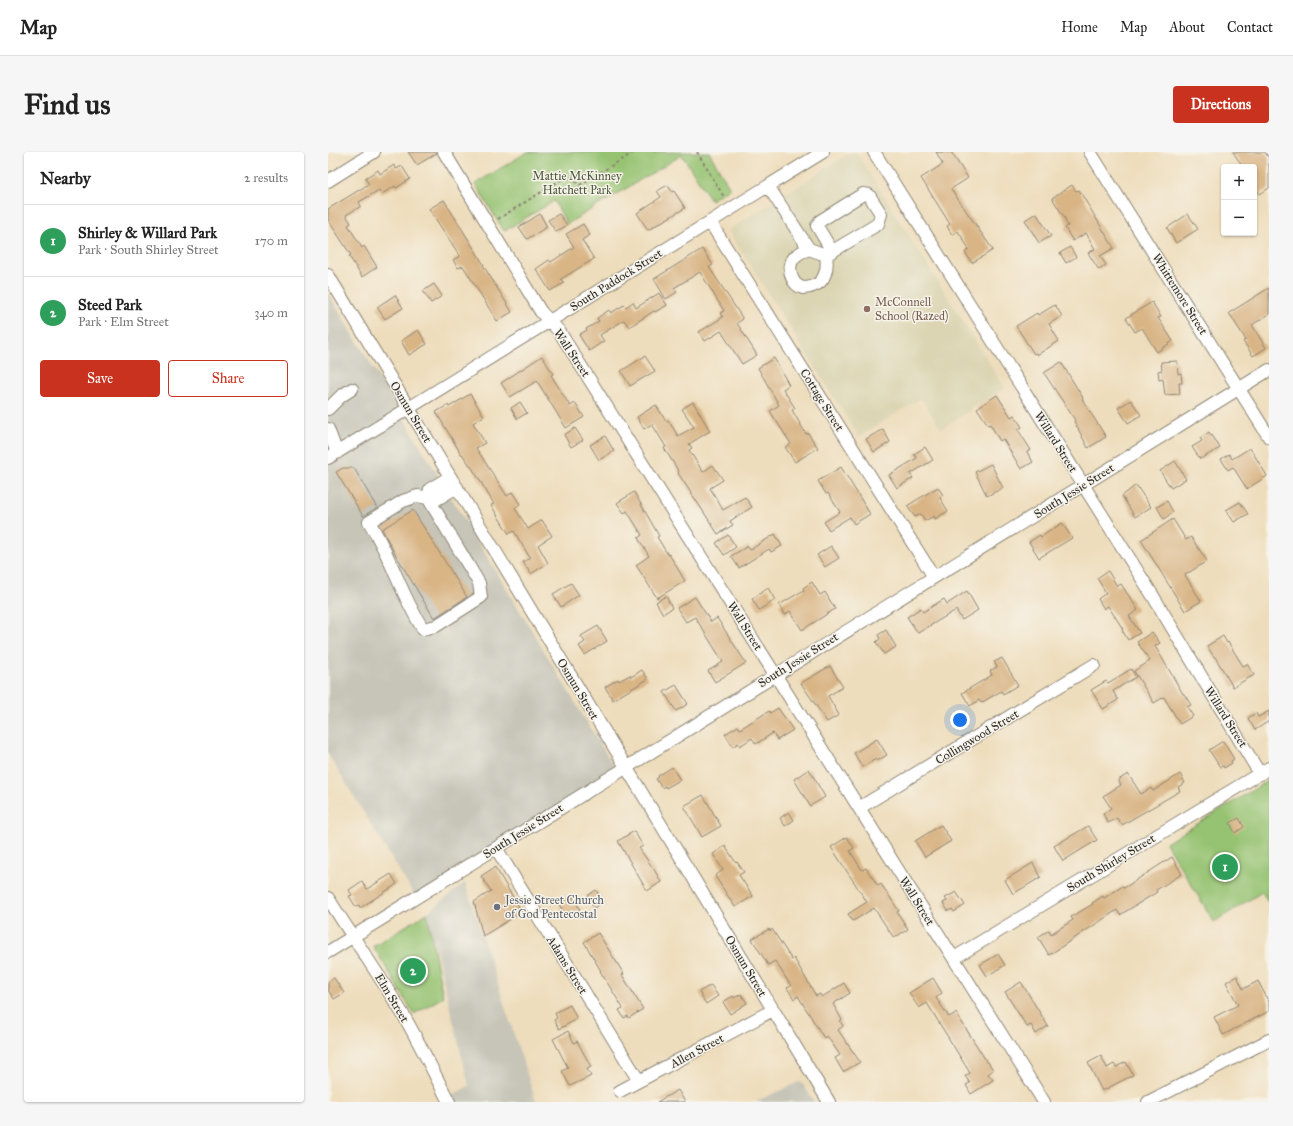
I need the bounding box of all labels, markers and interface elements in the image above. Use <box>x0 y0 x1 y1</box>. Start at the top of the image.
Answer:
text: Map <box>20 16 57 39</box>
text: Home <box>1061 19 1098 36</box>
text: Map <box>1120 19 1147 36</box>
text: About <box>1169 19 1205 36</box>
text: Contact <box>1227 19 1273 36</box>
button: Directions <box>1173 86 1269 123</box>
text: Find us <box>24 87 110 122</box>
map controls <box>1221 164 1257 236</box>
button: + <box>1221 164 1257 200</box>
text: Nearby <box>40 168 91 189</box>
park label: Mattie McKinney Hatchett Park <box>532 169 622 197</box>
text: 2 results <box>244 170 288 186</box>
button: − <box>1221 200 1257 236</box>
text: Shirley & Willard Park <box>78 224 217 242</box>
text: 1 <box>50 233 56 249</box>
text: 170 m <box>255 233 288 249</box>
text: Park · South Shirley Street <box>78 242 219 258</box>
street label: South Paddock Street <box>567 246 665 314</box>
street label: Whittemore Street <box>1149 251 1211 338</box>
place label: McConnell School (Razed) <box>875 295 948 323</box>
text: Steed Park <box>78 296 142 314</box>
marker: McConnell School (Razed) <box>862 304 872 314</box>
text: 2 <box>50 305 56 321</box>
text: 340 m <box>254 305 288 321</box>
text: Park · Elm Street <box>78 314 169 330</box>
street label: Wall Street <box>551 326 594 380</box>
button: Save <box>40 360 160 397</box>
button: Share <box>168 360 288 397</box>
street label: Cottage Street <box>796 366 847 435</box>
street label: Osmun Street <box>387 379 435 446</box>
street label: Willard Street <box>1032 409 1081 476</box>
street label: South Jessie Street <box>1031 460 1118 522</box>
street label: Wall Street <box>725 599 766 654</box>
street label: South Jessie Street <box>755 629 842 691</box>
street label: Osmun Street <box>554 656 602 723</box>
street label: Willard Street <box>1202 684 1251 751</box>
street label: Collingwood Street <box>933 706 1022 768</box>
your location <box>950 710 970 730</box>
street label: South Jessie Street <box>480 800 567 862</box>
street label: South Shirley Street <box>1064 831 1158 895</box>
pin: 1 <box>1212 852 1238 882</box>
street label: Wall Street <box>897 874 938 929</box>
place label: Jessie Street Church of God Pentecostal <box>503 893 604 921</box>
marker: Jessie Street Church of God Pentecostal <box>492 902 502 912</box>
street label: Adams Street <box>543 932 591 997</box>
street label: Osmun Street <box>722 933 770 1000</box>
pin: 2 <box>400 956 426 986</box>
street label: Elm Street <box>372 971 412 1026</box>
street label: Allen Street <box>667 1031 727 1071</box>

